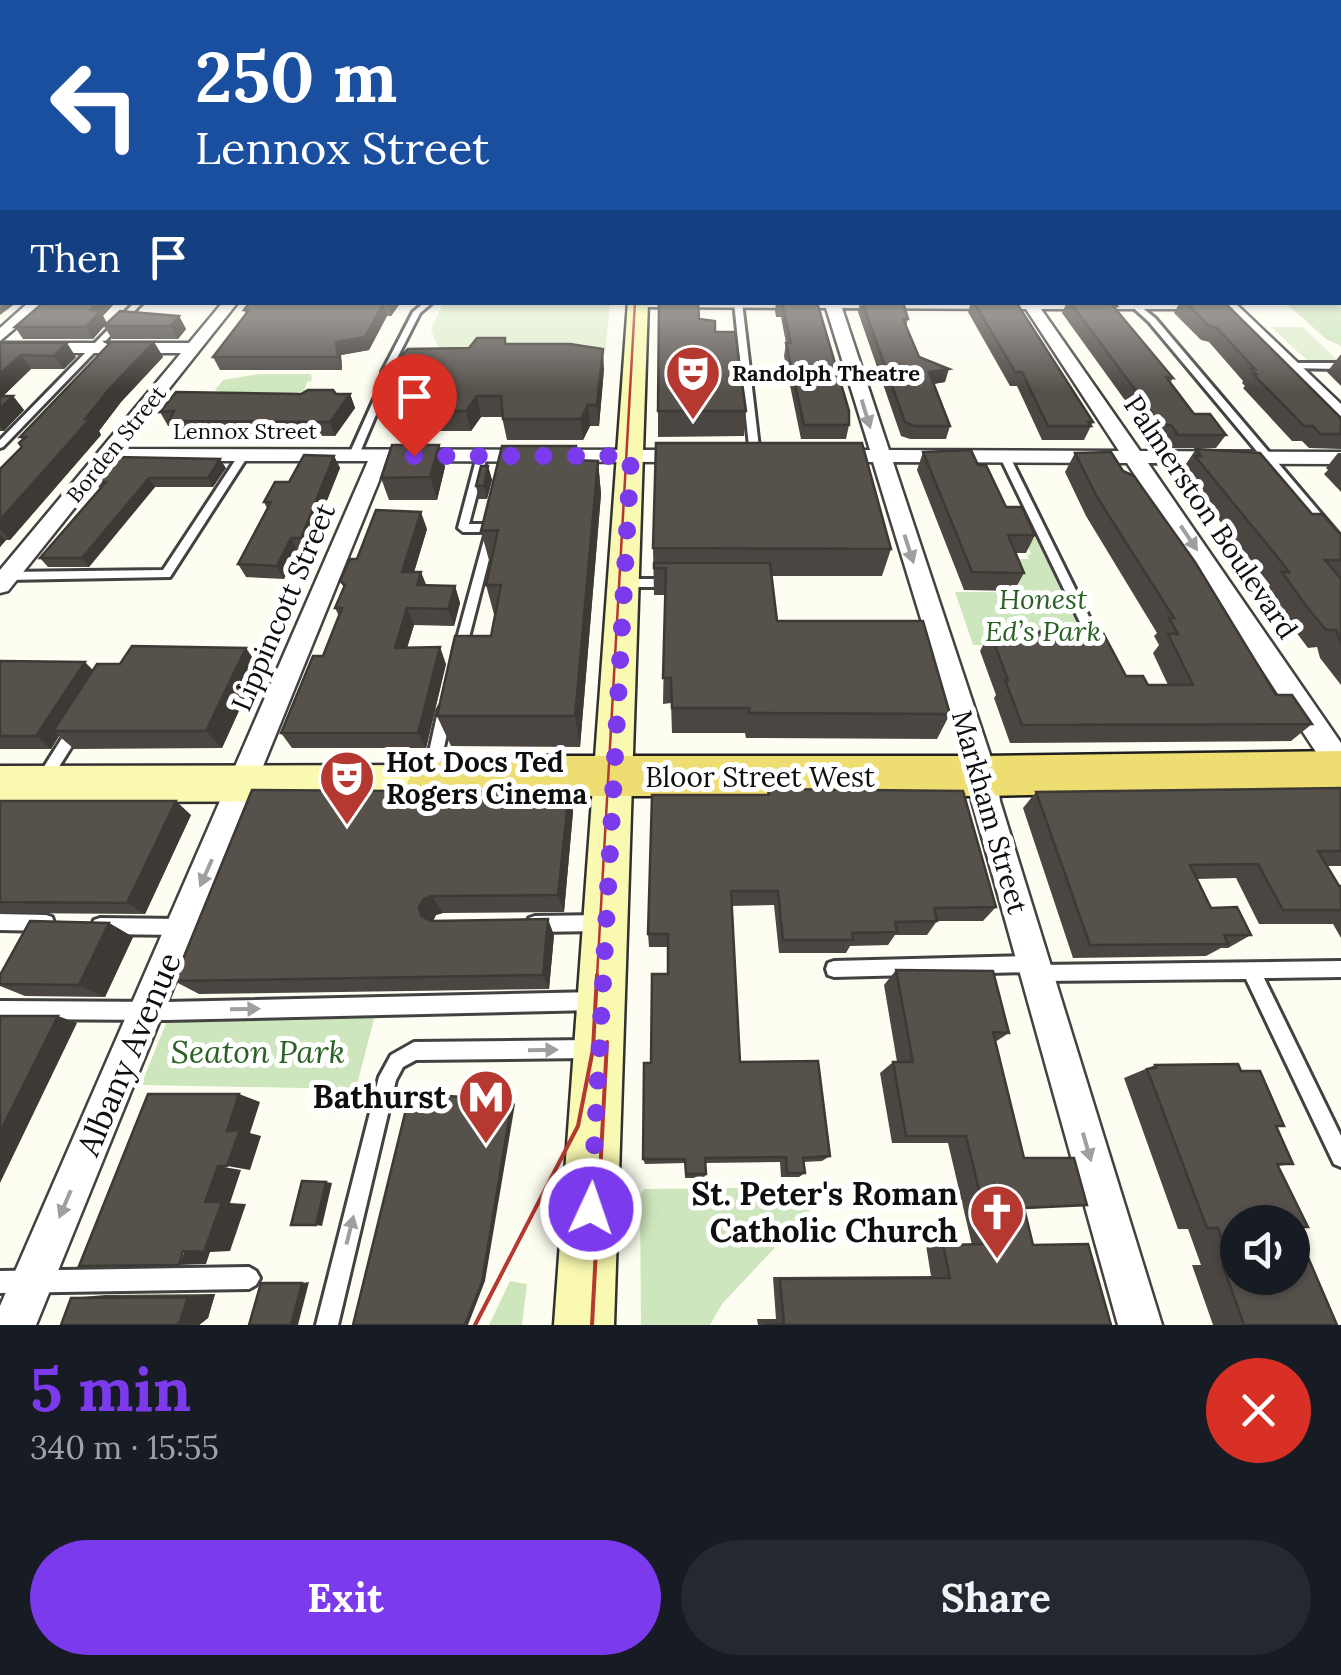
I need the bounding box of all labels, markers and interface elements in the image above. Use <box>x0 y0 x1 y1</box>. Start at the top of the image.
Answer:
text: 250 m <box>195 32 397 121</box>
icon: left <box>30 40 160 170</box>
text: Lennox Street <box>195 119 489 176</box>
icon: arrive <box>141 230 196 285</box>
text: Then <box>30 234 121 282</box>
theatre icon: Randolph Theatre <box>663 343 723 422</box>
pin <box>372 354 457 457</box>
place label: Randolph Theatre <box>732 359 920 387</box>
icon: arrive <box>387 369 442 424</box>
street label: Borden Street <box>60 379 172 508</box>
street label: Palmerston Boulevard <box>1116 388 1306 646</box>
one-way arrow <box>859 399 874 429</box>
street label: Lennox Street <box>173 417 317 445</box>
street label: Lippincott Street <box>223 498 343 716</box>
one-way arrow <box>1179 524 1198 551</box>
one-way arrow <box>903 535 918 565</box>
park label: Honest Ed’s Park <box>985 581 1101 649</box>
street label: Markham Street <box>944 706 1036 918</box>
place label: Hot Docs Ted Rogers Cinema <box>386 744 588 812</box>
theatre icon: Hot Docs Ted Rogers Cinema <box>317 748 377 827</box>
street label: Bloor Street West <box>645 759 875 795</box>
one-way arrow <box>198 858 214 888</box>
street label: Albany Avenue <box>67 946 190 1163</box>
one-way arrow <box>230 1001 262 1017</box>
park label: Seaton Park <box>171 1031 345 1072</box>
one-way arrow <box>528 1041 560 1057</box>
metro station icon: Bathurst <box>456 1067 516 1146</box>
place label: Bathurst <box>313 1076 448 1117</box>
one-way arrow <box>1080 1132 1095 1163</box>
position arrow <box>539 1157 643 1261</box>
place label: St. Peter's Roman Catholic Church <box>691 1173 958 1251</box>
church icon: St. Peter's Roman Catholic Church <box>967 1182 1027 1261</box>
one-way arrow <box>57 1189 73 1219</box>
map controls <box>1220 1205 1310 1295</box>
button: sound <box>1220 1205 1310 1295</box>
one-way arrow <box>343 1214 358 1245</box>
text: 5 min <box>30 1351 191 1427</box>
button: close <box>1206 1358 1311 1463</box>
text: 340 m · 15:55 <box>30 1427 219 1468</box>
button: Exit <box>30 1540 661 1655</box>
button: Share <box>681 1540 1311 1655</box>

